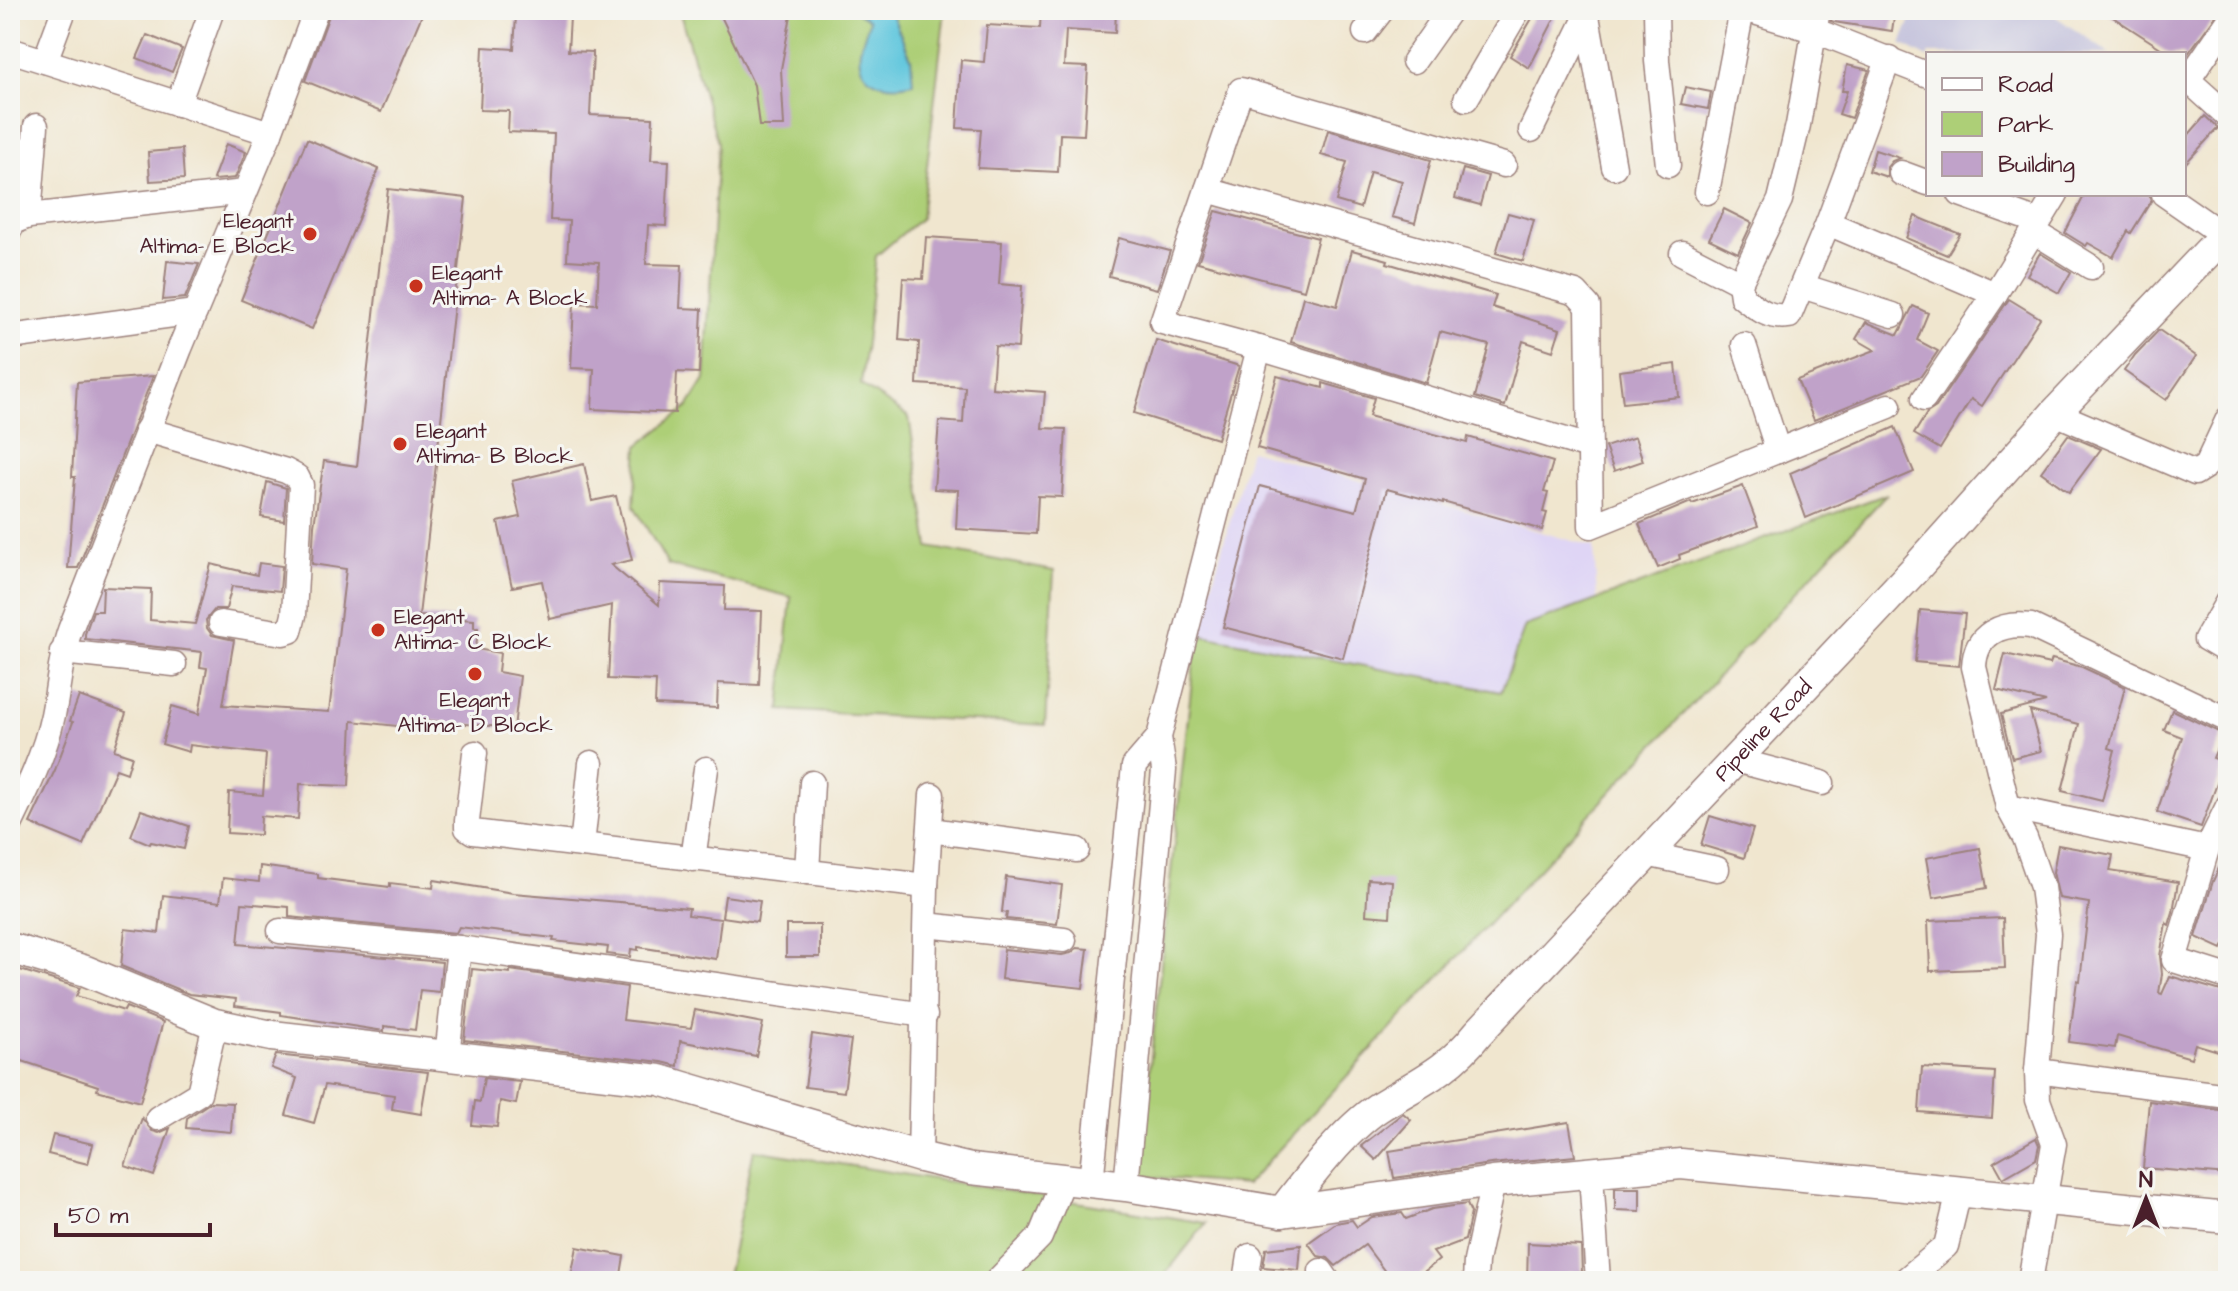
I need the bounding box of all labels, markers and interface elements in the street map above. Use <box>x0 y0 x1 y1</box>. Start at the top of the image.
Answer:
legend <box>1926 52 2186 196</box>
text: Road <box>1998 68 2053 102</box>
text: Park <box>1998 108 2054 142</box>
text: Building <box>1998 148 2075 183</box>
place label: Elegant Altima- E Block <box>140 206 294 262</box>
marker: Elegant Altima- E Block <box>301 225 319 243</box>
place label: Elegant Altima- A Block <box>432 258 588 314</box>
marker: Elegant Altima- A Block <box>407 277 425 295</box>
place label: Elegant Altima- B Block <box>416 416 574 472</box>
marker: Elegant Altima- B Block <box>391 435 409 453</box>
place label: Elegant Altima- C Block <box>394 602 552 658</box>
marker: Elegant Altima- C Block <box>369 621 387 639</box>
marker: Elegant Altima- D Block <box>466 665 484 683</box>
street label: Pipeline Road <box>1707 672 1819 788</box>
place label: Elegant Altima- D Block <box>397 685 553 741</box>
north arrow <box>2106 1159 2186 1239</box>
text: N <box>2139 1165 2153 1196</box>
scale bar <box>56 1187 210 1237</box>
text: 50 m <box>68 1199 129 1233</box>

